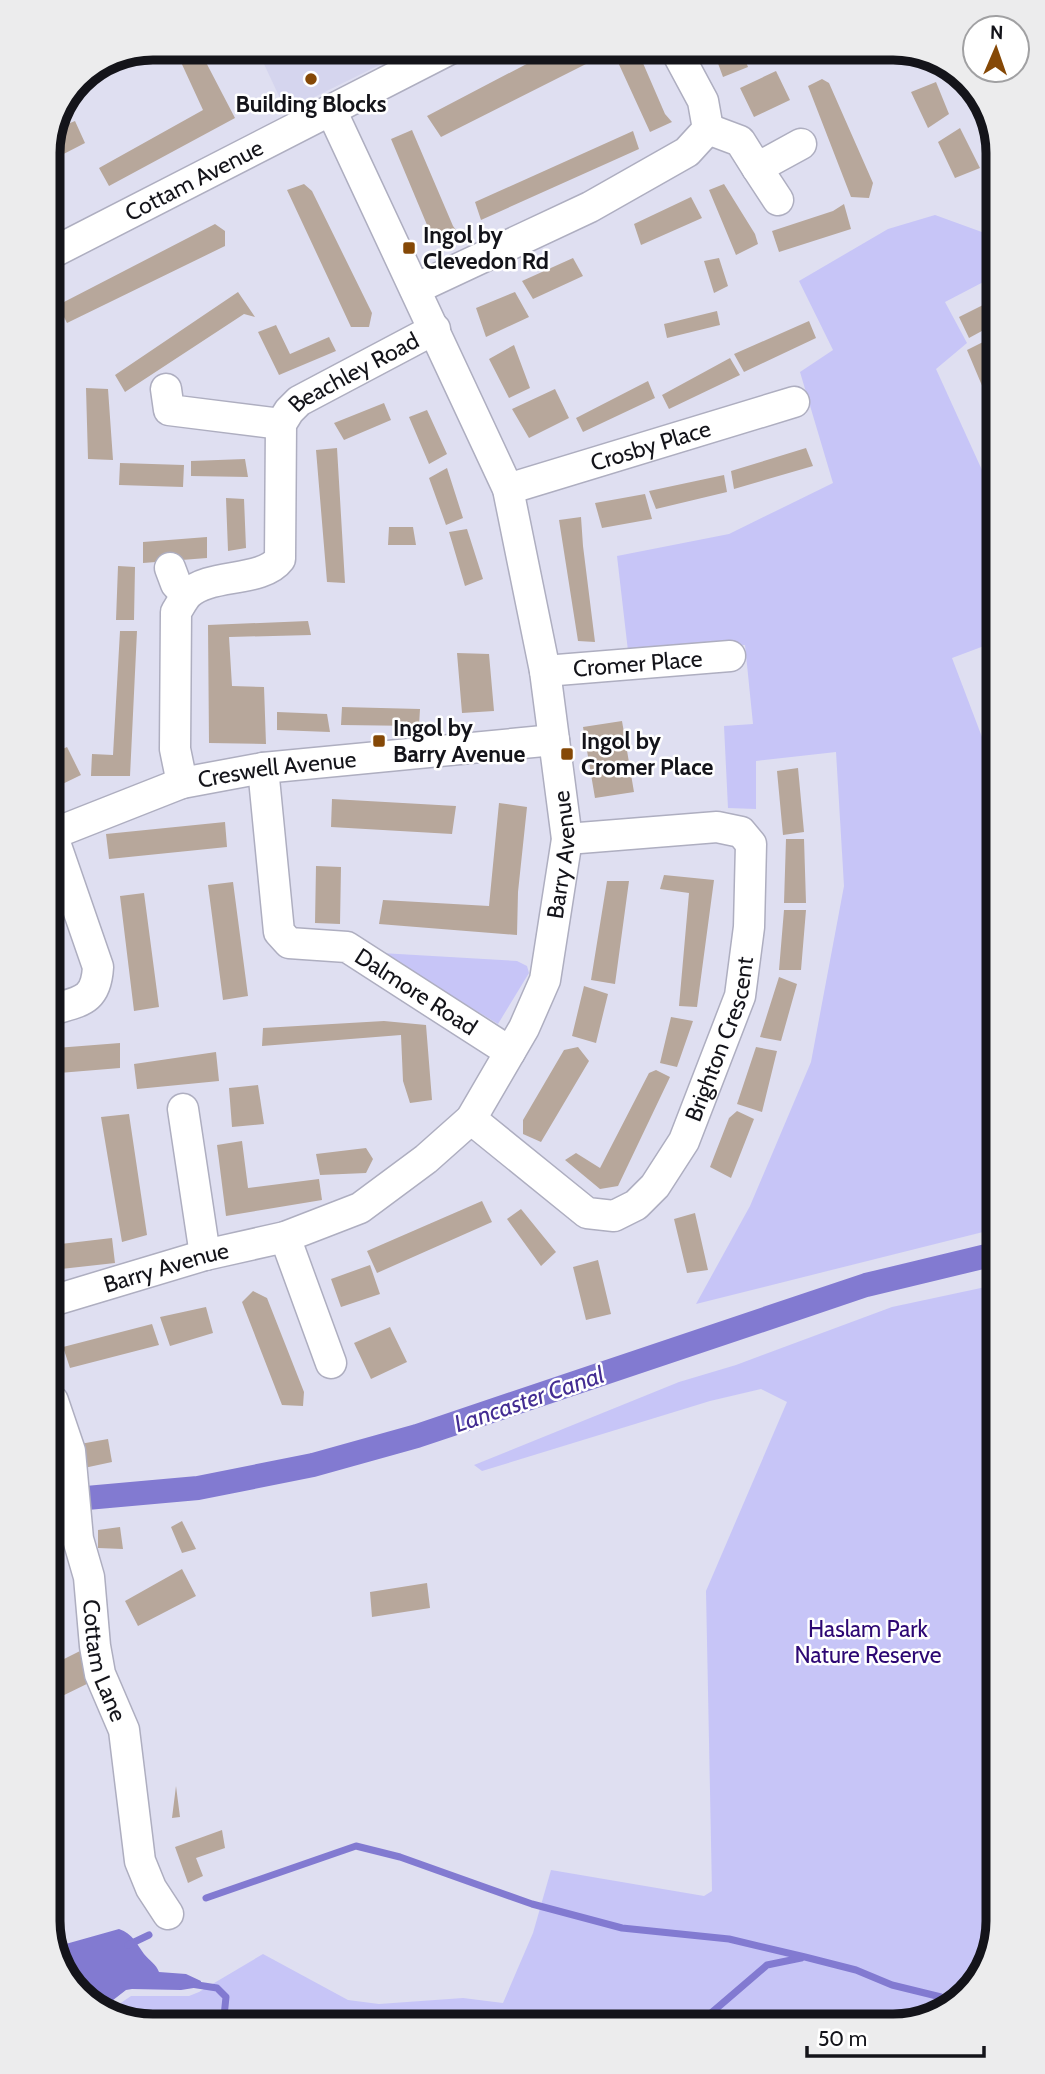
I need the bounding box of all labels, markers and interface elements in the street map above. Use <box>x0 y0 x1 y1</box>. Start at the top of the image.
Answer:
north arrow <box>961 14 1031 84</box>
text: N <box>989 21 1004 44</box>
marker: Building Blocks <box>303 71 319 87</box>
place label: Building Blocks <box>235 90 387 118</box>
street label: Cottam Avenue <box>120 133 268 227</box>
place label: Ingol by Clevedon Rd <box>423 221 549 275</box>
marker: Ingol by Clevedon Rd <box>401 240 417 256</box>
street label: Beachley Road <box>282 326 424 418</box>
street label: Crosby Place <box>587 414 714 477</box>
street label: Cromer Place <box>572 644 704 683</box>
place label: Ingol by Barry Avenue <box>393 714 525 768</box>
place label: Ingol by Cromer Place <box>581 727 714 781</box>
marker: Ingol by Barry Avenue <box>371 733 387 749</box>
street label: Creswell Avenue <box>195 745 358 794</box>
marker: Ingol by Cromer Place <box>559 746 575 762</box>
street label: Barry Avenue <box>541 789 581 921</box>
street label: Dalmore Road <box>350 942 482 1041</box>
street label: Brighton Crescent <box>679 955 759 1125</box>
street label: Barry Avenue <box>100 1236 232 1299</box>
water label: Lancaster Canal <box>450 1360 608 1438</box>
street label: Cottam Lane <box>77 1598 133 1726</box>
park label: Haslam Park Nature Reserve <box>794 1615 942 1669</box>
scale bar <box>807 2014 984 2058</box>
text: 50 m <box>818 2026 867 2051</box>

